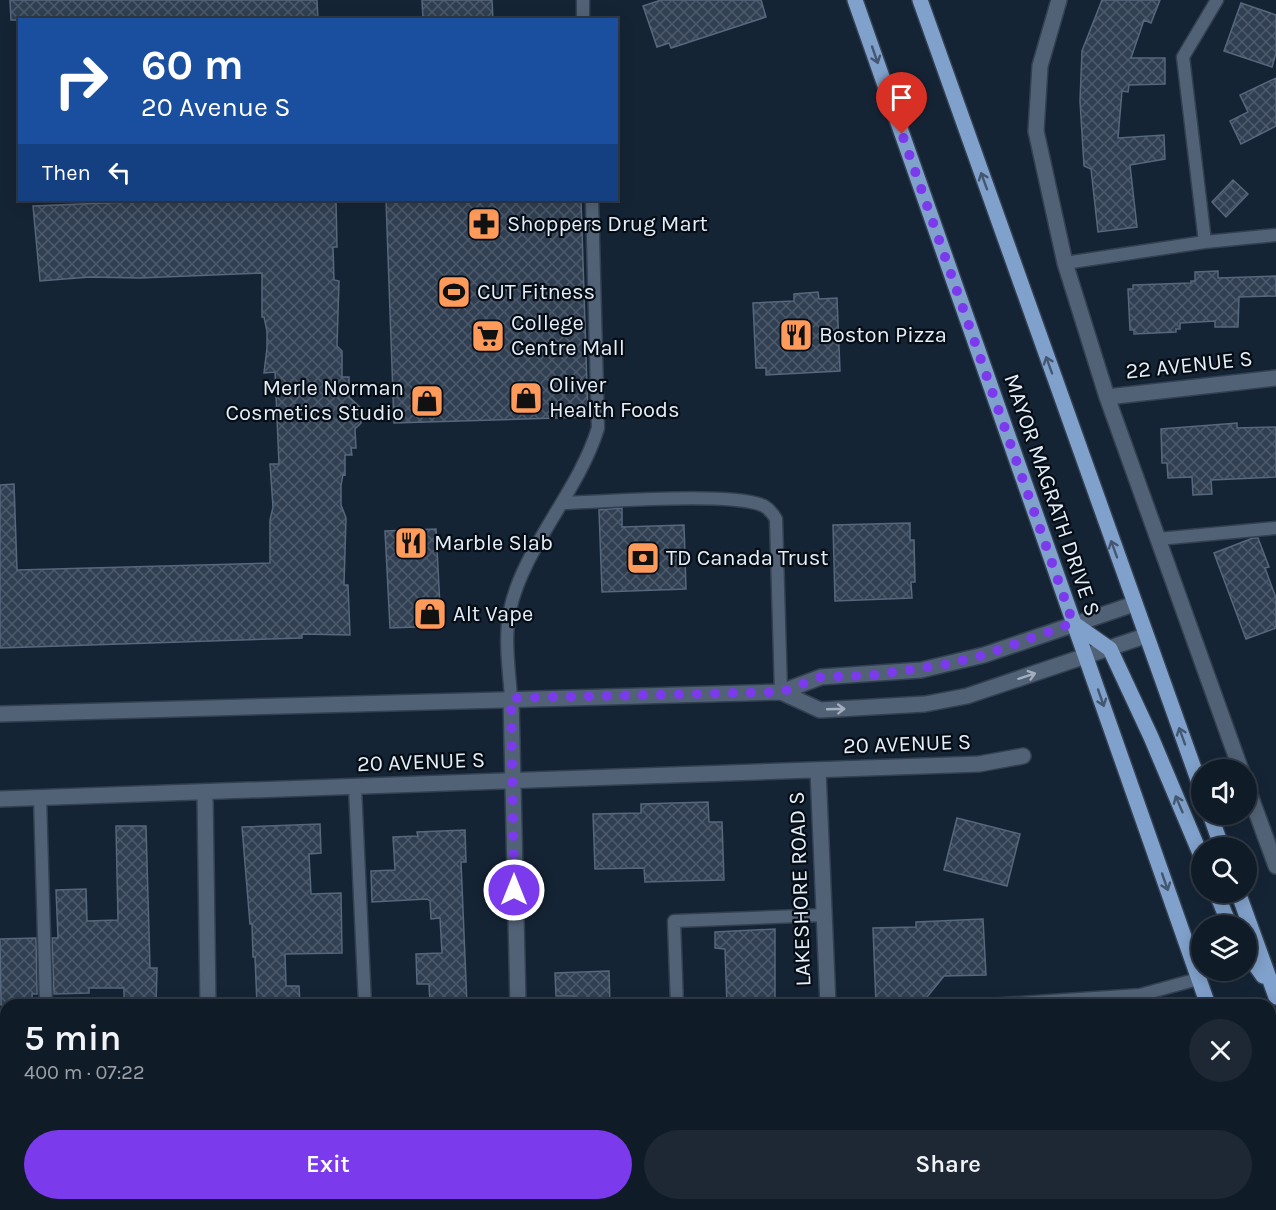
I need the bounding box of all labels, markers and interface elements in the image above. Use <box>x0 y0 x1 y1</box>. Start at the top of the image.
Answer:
text: 60 m <box>141 40 244 90</box>
icon: right <box>42 42 120 120</box>
one-way arrow <box>870 45 881 64</box>
pin <box>876 72 927 134</box>
icon: arrive <box>885 81 918 114</box>
text: 20 Avenue S <box>141 91 291 123</box>
icon: left <box>103 156 136 189</box>
text: Then <box>42 160 91 186</box>
one-way arrow <box>977 172 988 191</box>
pharmacy icon: Shoppers Drug Mart <box>466 206 502 242</box>
place label: Shoppers Drug Mart <box>507 211 708 237</box>
sports icon: CUT Fitness <box>436 274 472 310</box>
place label: CUT Fitness <box>477 279 595 305</box>
place label: College Centre Mall <box>511 310 625 361</box>
restaurant icon: Boston Pizza <box>778 317 814 353</box>
supermarket icon: College Centre Mall <box>470 318 506 354</box>
place label: Boston Pizza <box>819 322 947 348</box>
street label: 22 AVENUE S <box>1124 345 1254 385</box>
one-way arrow <box>1043 356 1054 375</box>
street label: MAYOR MAGRATH DRIVE S <box>998 371 1106 619</box>
place label: Oliver Health Foods <box>549 372 680 423</box>
place label: Merle Norman Cosmetics Studio <box>226 375 404 426</box>
shop icon: Oliver Health Foods <box>508 380 544 416</box>
shop icon: Merle Norman Cosmetics Studio <box>409 383 445 419</box>
restaurant icon: Marble Slab <box>393 525 429 561</box>
place label: Marble Slab <box>434 530 553 556</box>
bank icon: TD Canada Trust <box>625 540 661 576</box>
one-way arrow <box>1108 540 1119 558</box>
place label: TD Canada Trust <box>666 545 829 571</box>
shop icon: Alt Vape <box>412 596 448 632</box>
place label: Alt Vape <box>453 601 533 627</box>
one-way arrow <box>1017 670 1036 681</box>
one-way arrow <box>1096 688 1107 707</box>
one-way arrow <box>826 703 846 715</box>
one-way arrow <box>1175 728 1186 746</box>
street label: 20 AVENUE S <box>843 729 971 759</box>
street label: 20 AVENUE S <box>357 747 485 777</box>
map controls <box>1191 759 1257 981</box>
button: sound <box>1191 759 1257 825</box>
street label: LAKESHORE ROAD S <box>784 791 816 987</box>
one-way arrow <box>1173 795 1184 813</box>
button: search <box>1191 837 1257 903</box>
position arrow <box>482 858 546 922</box>
one-way arrow <box>1160 872 1171 891</box>
button: layers <box>1191 915 1257 981</box>
text: 5 min <box>24 1017 122 1059</box>
button: close <box>1189 1019 1252 1082</box>
text: 400 m · 07:22 <box>24 1061 145 1084</box>
button: Exit <box>24 1130 632 1199</box>
button: Share <box>644 1130 1252 1199</box>

